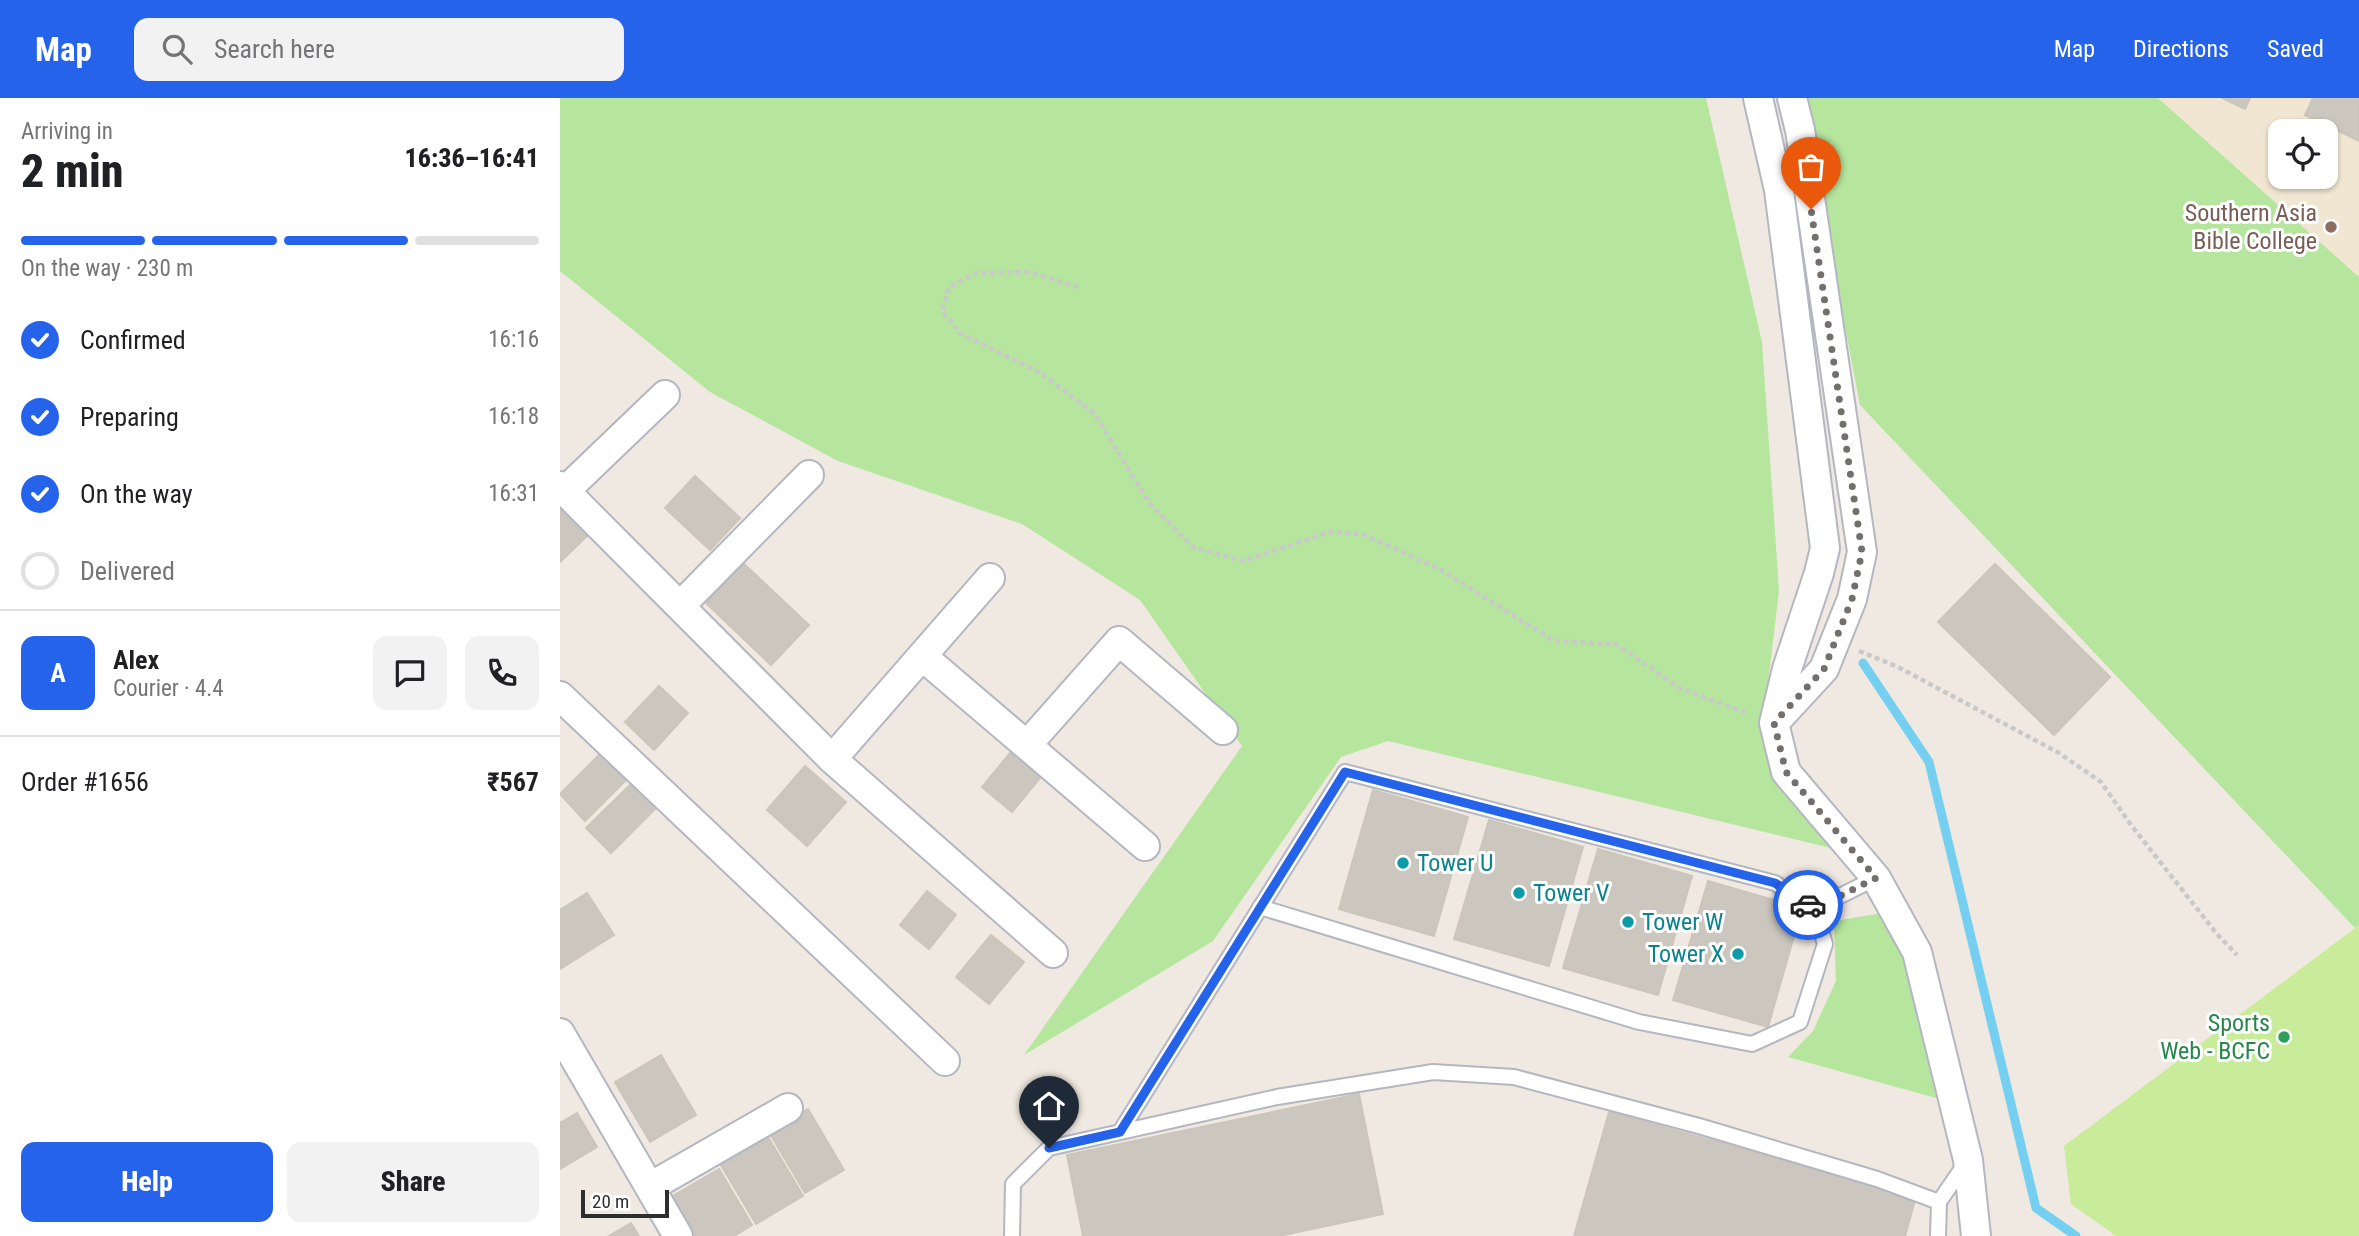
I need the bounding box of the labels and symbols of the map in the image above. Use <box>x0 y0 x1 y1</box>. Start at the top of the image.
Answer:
pin <box>1781 137 1841 209</box>
place label: Southern Asia Bible College <box>2185 199 2317 255</box>
marker: Southern Asia Bible College <box>2323 219 2339 235</box>
place label: Tower U <box>1417 849 1494 877</box>
marker: Tower U <box>1395 855 1411 871</box>
courier <box>1773 870 1843 940</box>
place label: Tower V <box>1533 879 1610 907</box>
marker: Tower V <box>1511 885 1527 901</box>
place label: Tower W <box>1642 908 1723 936</box>
marker: Tower W <box>1620 914 1636 930</box>
place label: Tower X <box>1648 940 1724 968</box>
marker: Tower X <box>1730 946 1746 962</box>
place label: Sports Web - BCFC <box>2160 1009 2270 1065</box>
marker: Sports Web - BCFC <box>2276 1029 2292 1045</box>
pin <box>1019 1076 1079 1148</box>
scale bar <box>581 1187 668 1219</box>

